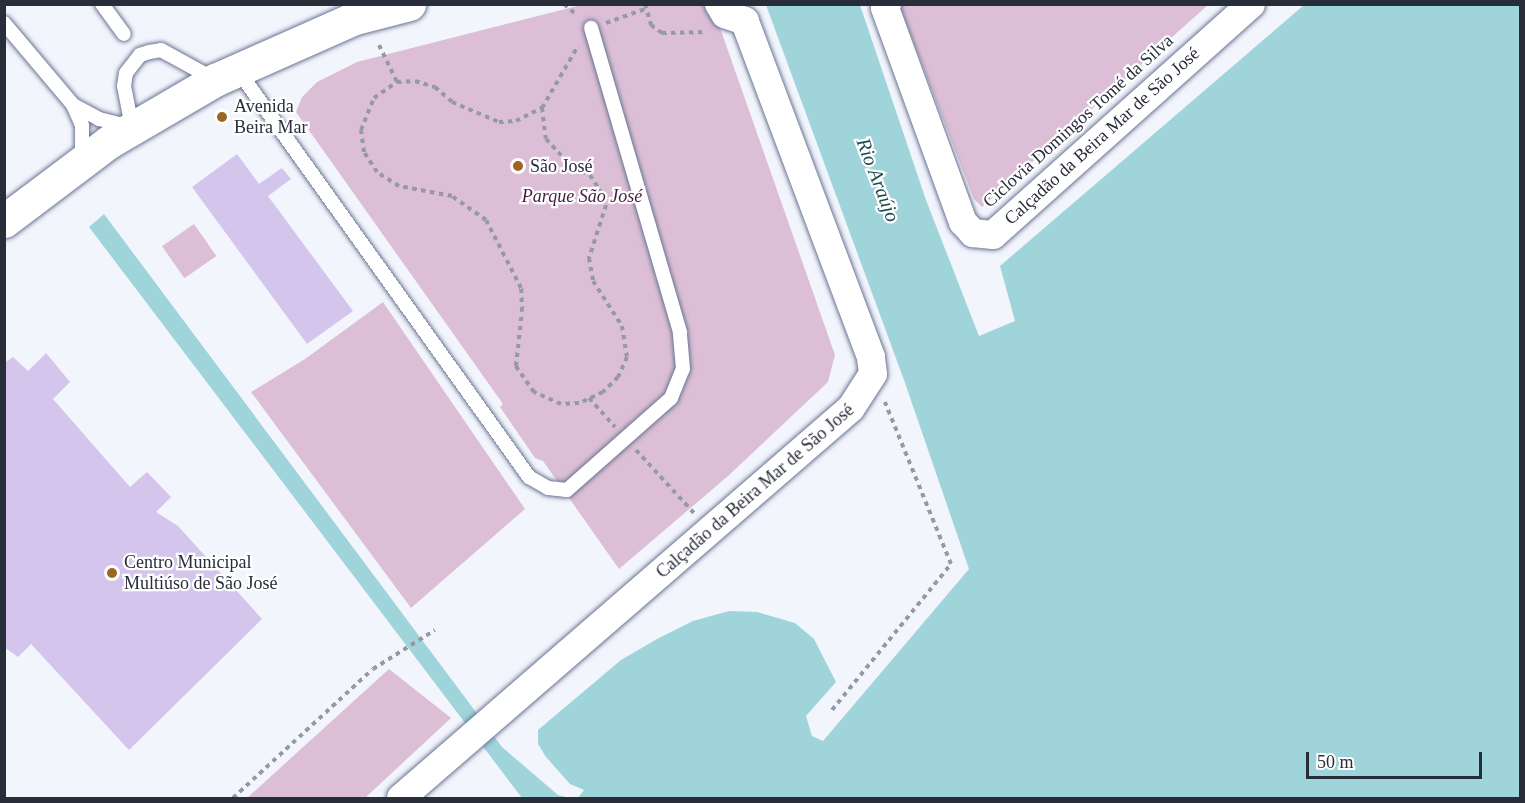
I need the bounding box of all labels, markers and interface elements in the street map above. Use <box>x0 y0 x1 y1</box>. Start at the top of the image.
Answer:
street label: Ciclovia Domingos Tomé da Silva <box>978 30 1178 212</box>
street label: Calçadão da Beira Mar de São José <box>1000 43 1204 229</box>
place label: Avenida Beira Mar <box>234 96 307 138</box>
marker: Avenida Beira Mar <box>215 110 229 124</box>
water label: Rio Araújo <box>851 134 905 226</box>
place label: São José <box>530 155 592 177</box>
marker: São José <box>511 159 525 173</box>
park label: Parque São José <box>522 185 642 207</box>
street label: Calçadão da Beira Mar de São José <box>652 399 858 583</box>
place label: Centro Municipal Multiúso de São José <box>124 552 278 594</box>
marker: Centro Municipal Multiúso de São José <box>105 566 119 580</box>
scale bar <box>1309 740 1484 778</box>
text: 50 m <box>1317 752 1354 772</box>

